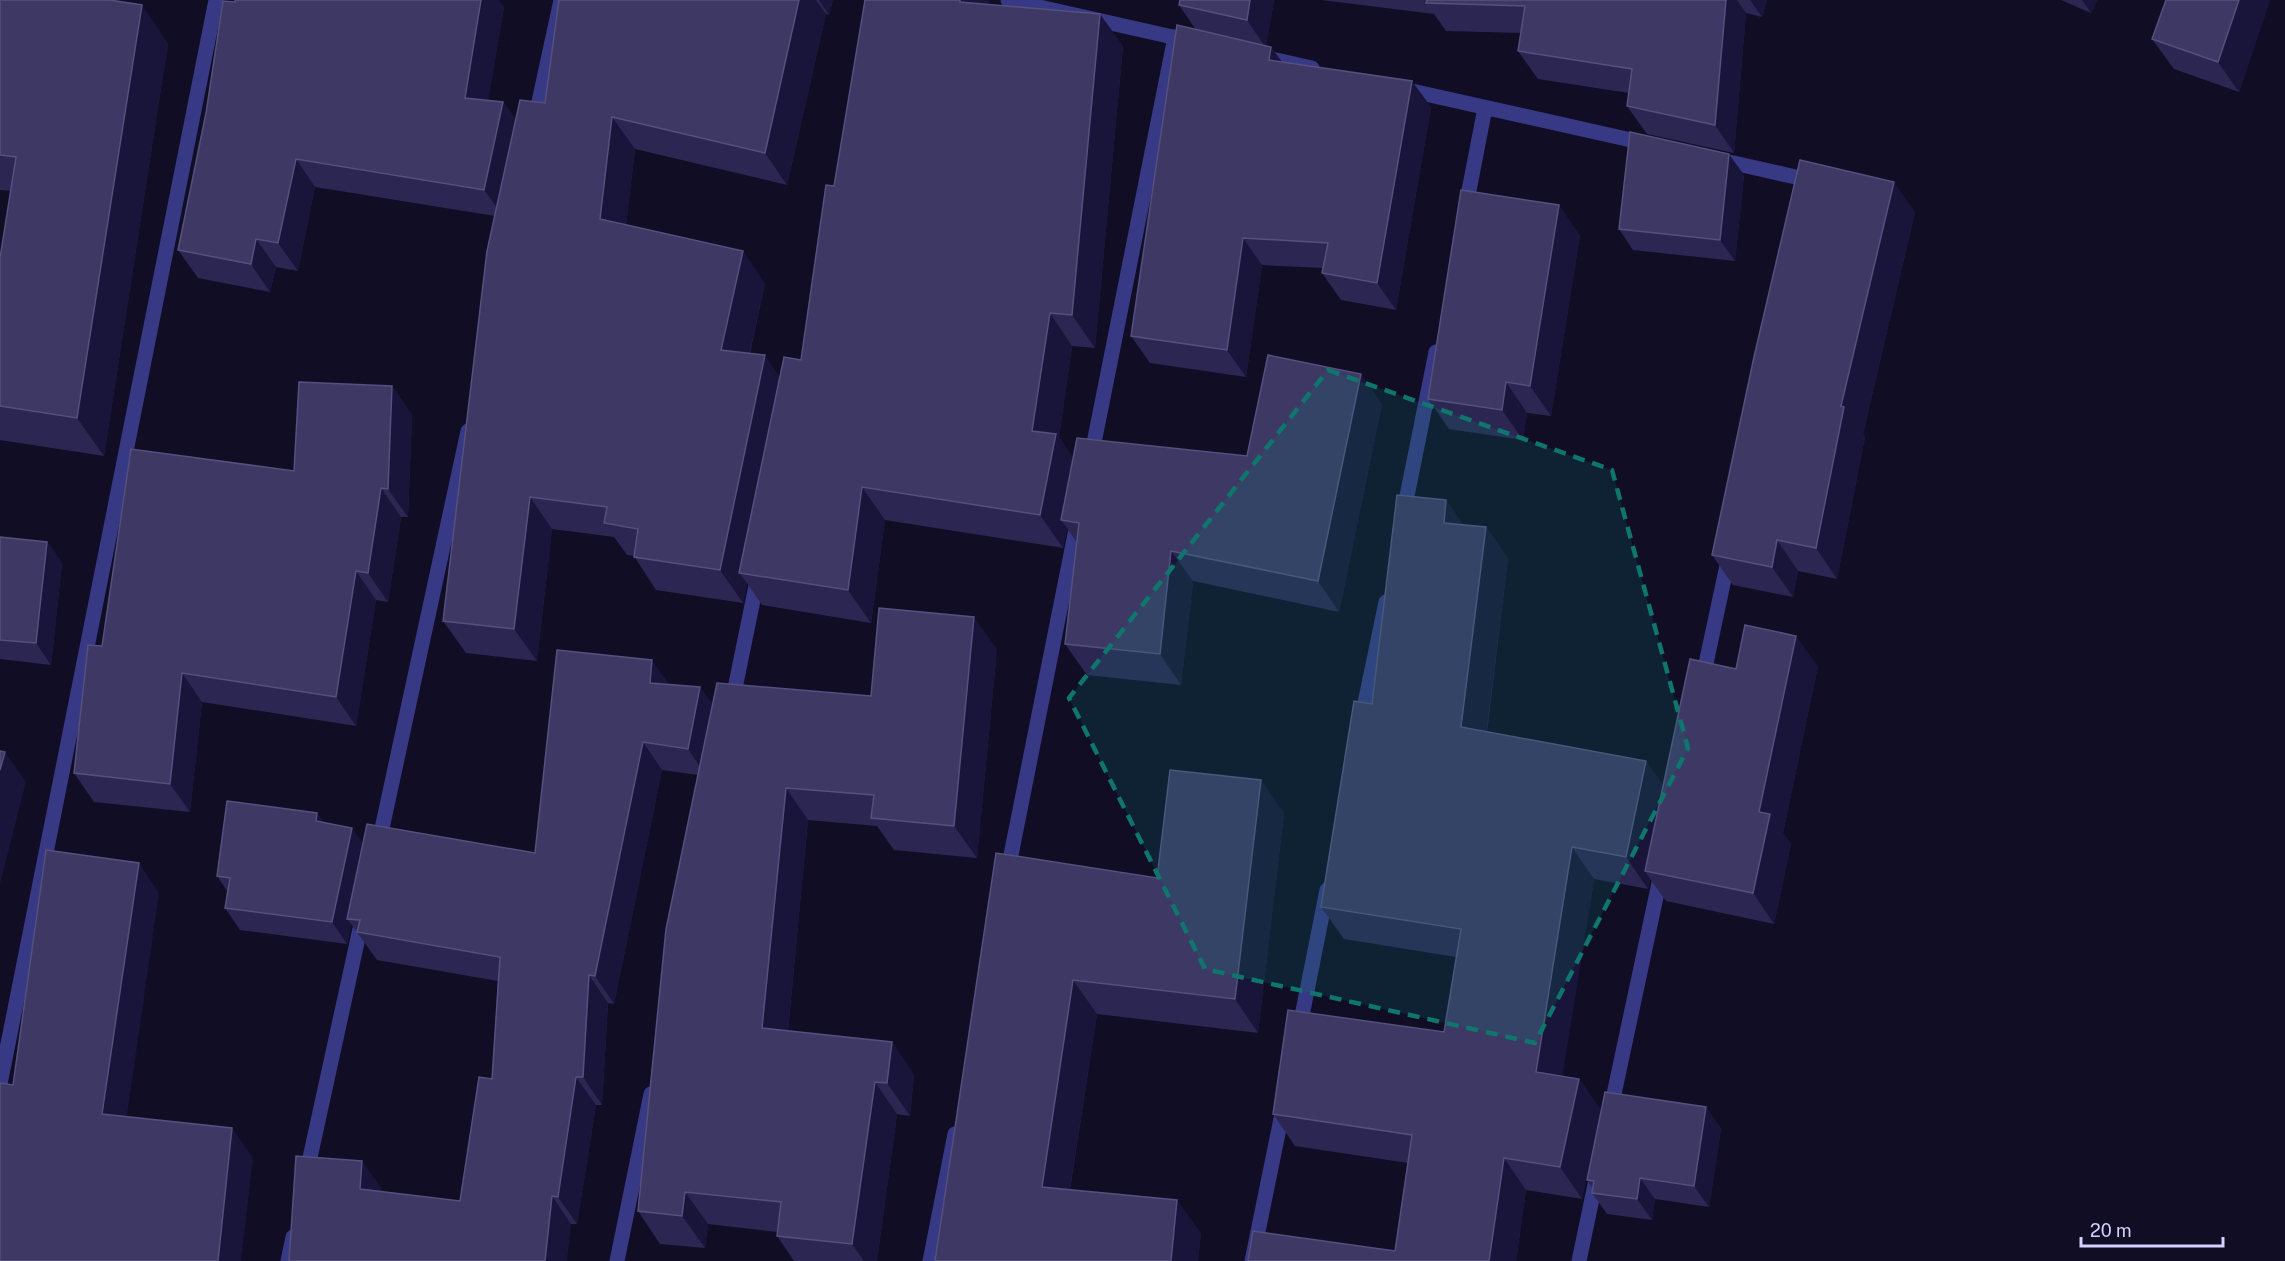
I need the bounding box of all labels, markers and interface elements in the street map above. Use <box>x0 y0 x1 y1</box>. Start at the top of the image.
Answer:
scale bar <box>2081 1210 2224 1248</box>
text: 20 m <box>2090 1220 2132 1241</box>

